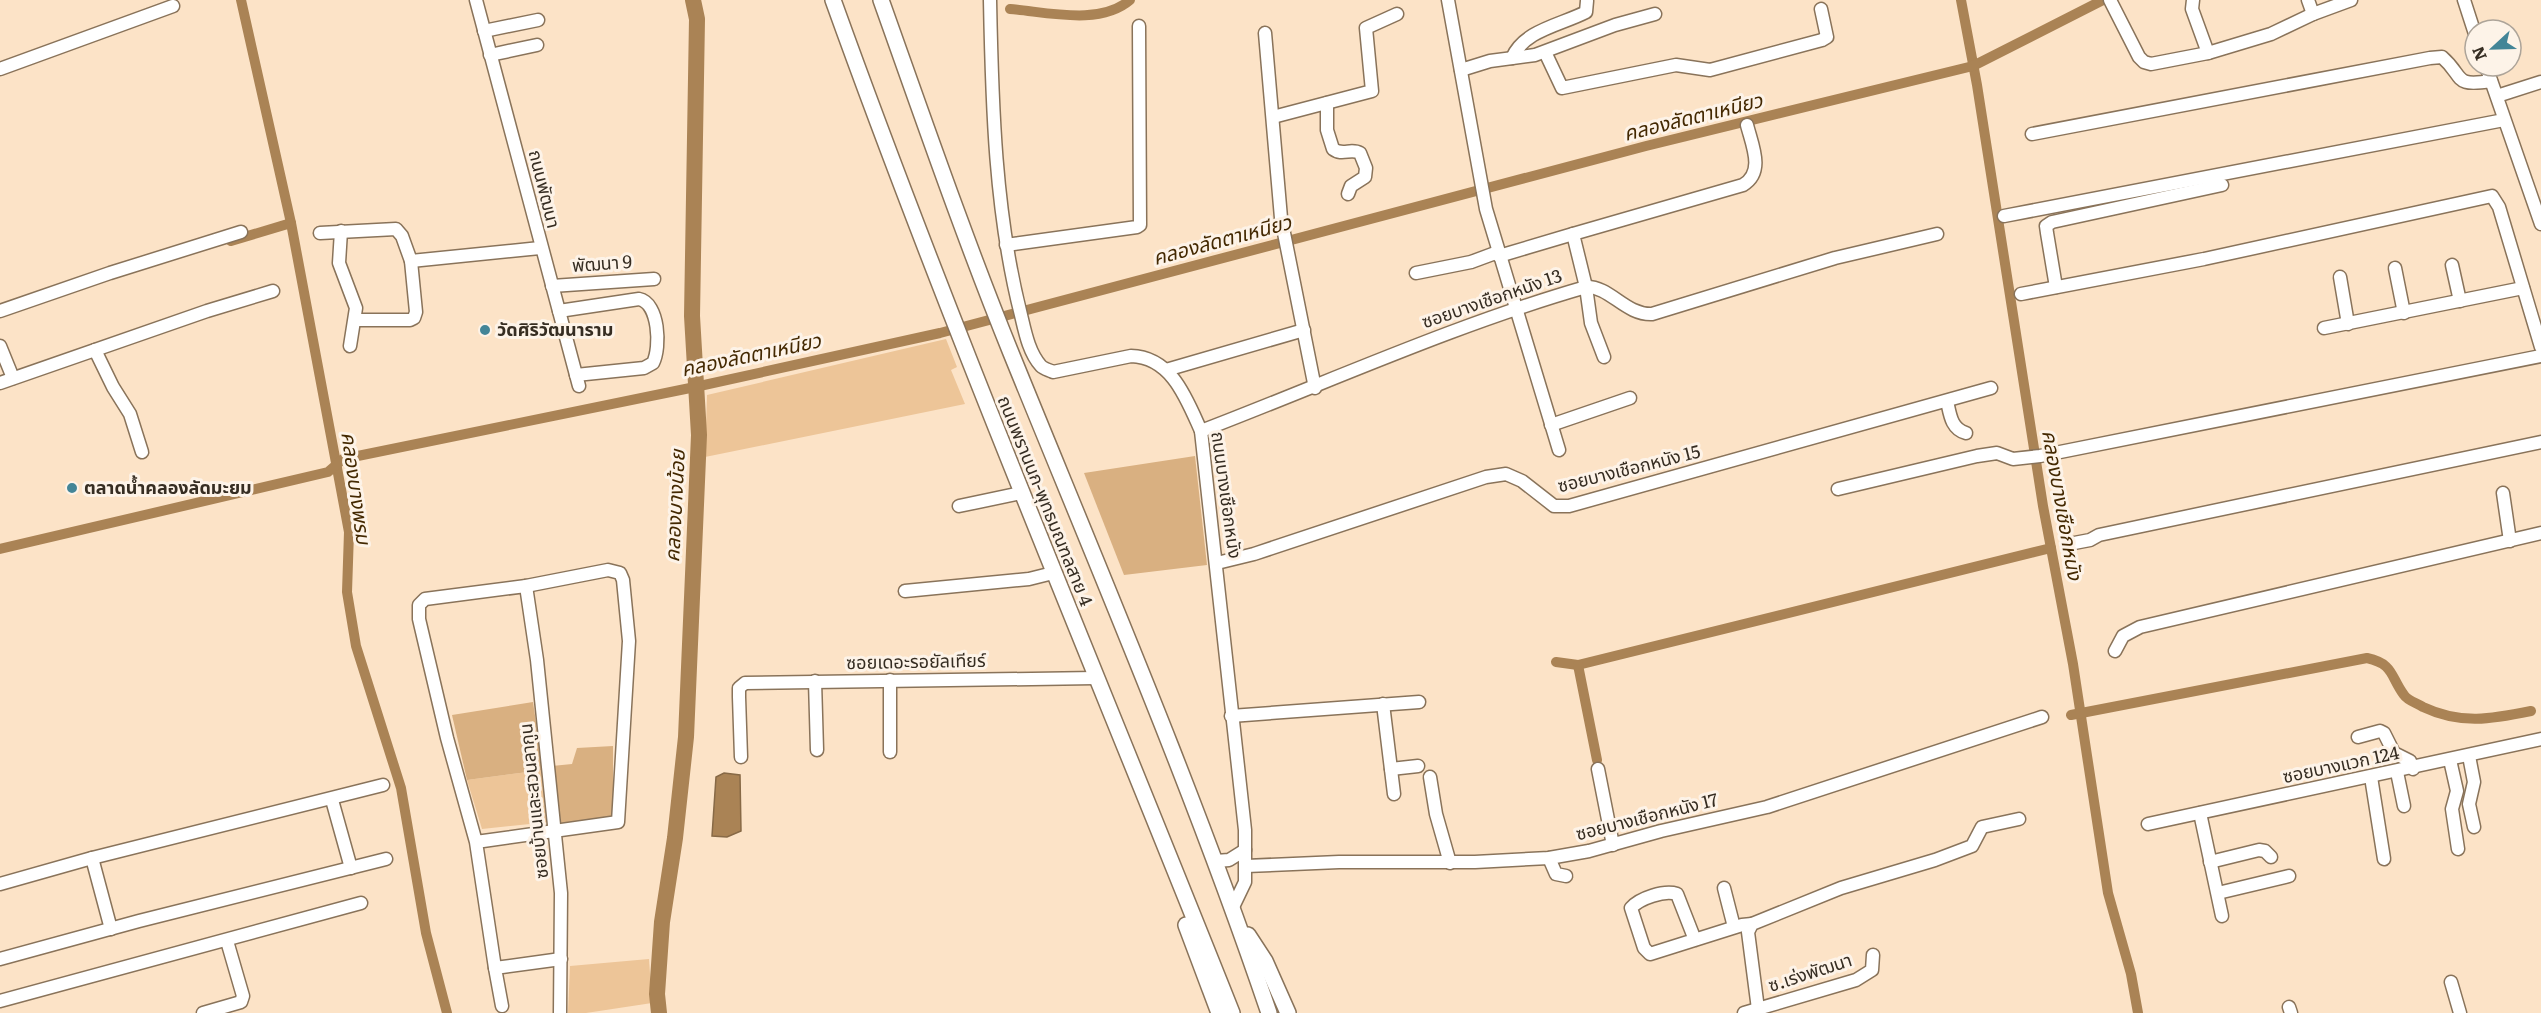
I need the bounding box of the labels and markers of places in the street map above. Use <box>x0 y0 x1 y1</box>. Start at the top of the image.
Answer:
place label: วัดศิริวัฒนาราม <box>497 315 613 342</box>
marker: วัดศิริวัฒนาราม <box>478 323 492 337</box>
place label: ตลาดน้ำคลองลัดมะยม <box>84 473 252 500</box>
marker: ตลาดน้ำคลองลัดมะยม <box>65 481 79 495</box>

